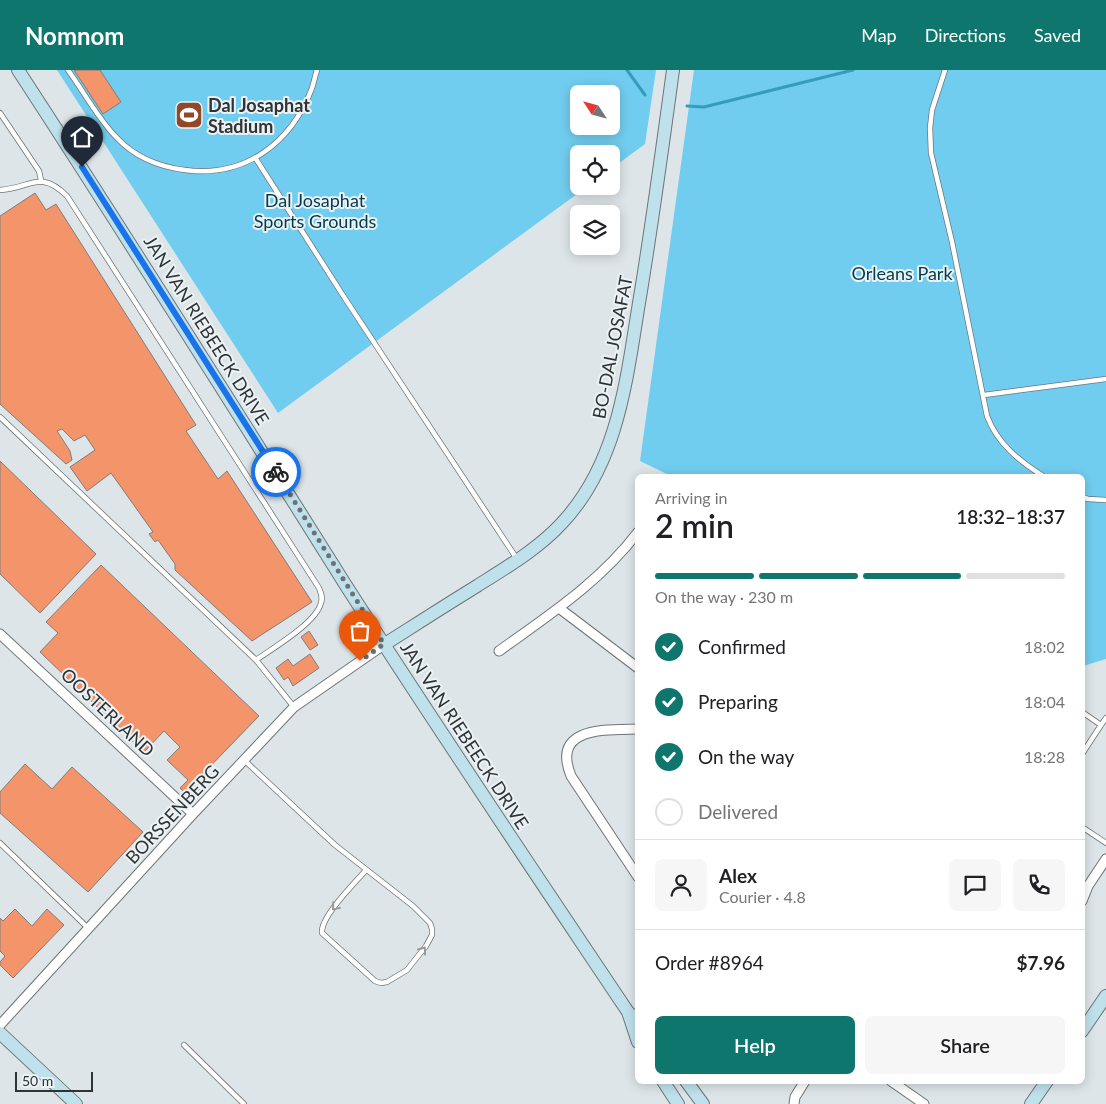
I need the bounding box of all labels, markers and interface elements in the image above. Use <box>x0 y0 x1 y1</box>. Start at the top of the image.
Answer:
text: Nomnom <box>25 21 124 50</box>
text: Map <box>861 24 897 46</box>
text: Directions <box>925 24 1006 46</box>
text: Saved <box>1034 24 1081 46</box>
north arrow <box>570 85 620 135</box>
map controls <box>570 85 620 255</box>
place label: Dal Josaphat Stadium <box>208 94 310 137</box>
sports icon: Dal Josaphat Stadium <box>174 100 204 130</box>
pin <box>61 116 103 167</box>
icon: home <box>68 123 96 151</box>
button: locate <box>570 145 620 195</box>
park label: Dal Josaphat Sports Grounds <box>254 189 377 232</box>
button: layers <box>570 205 620 255</box>
street label: JAN VAN RIEBEECK DRIVE <box>140 231 274 429</box>
park label: Orleans Park <box>851 262 953 284</box>
street label: BO-DAL JOSAFAT <box>587 273 637 420</box>
courier <box>251 447 301 497</box>
icon: bike <box>262 458 290 486</box>
text: Arriving in <box>655 488 728 507</box>
text: 18:32–18:37 <box>956 505 1065 528</box>
text: 2 min <box>655 506 734 545</box>
text: On the way · 230 m <box>655 587 793 606</box>
pin <box>339 610 381 661</box>
icon: bag <box>346 617 374 645</box>
icon: check <box>655 633 683 661</box>
text: Confirmed <box>698 635 786 658</box>
street label: JAN VAN RIEBEECK DRIVE <box>396 637 534 833</box>
text: 18:02 <box>1024 637 1065 656</box>
street label: OOSTERLAND <box>57 663 159 761</box>
icon: check <box>655 688 683 716</box>
text: Preparing <box>698 690 778 713</box>
text: 18:04 <box>1024 692 1065 711</box>
icon: check <box>655 743 683 771</box>
text: On the way <box>698 745 794 768</box>
text: 18:28 <box>1024 747 1065 766</box>
street label: BORSSENBERG <box>121 760 223 868</box>
text: Delivered <box>698 800 778 823</box>
button: person <box>655 859 707 911</box>
button: chat <box>949 859 1001 911</box>
button: phone <box>1013 859 1065 911</box>
text: Alex <box>719 864 757 887</box>
text: Courier · 4.8 <box>719 887 806 906</box>
one-way arrow <box>332 901 340 910</box>
one-way arrow <box>417 947 425 956</box>
text: Order #8964 <box>655 951 764 974</box>
text: $7.96 <box>1016 951 1065 974</box>
button: Help <box>655 1016 855 1074</box>
button: Share <box>865 1016 1065 1074</box>
scale bar <box>15 1069 92 1092</box>
text: 50 m <box>22 1072 53 1089</box>

